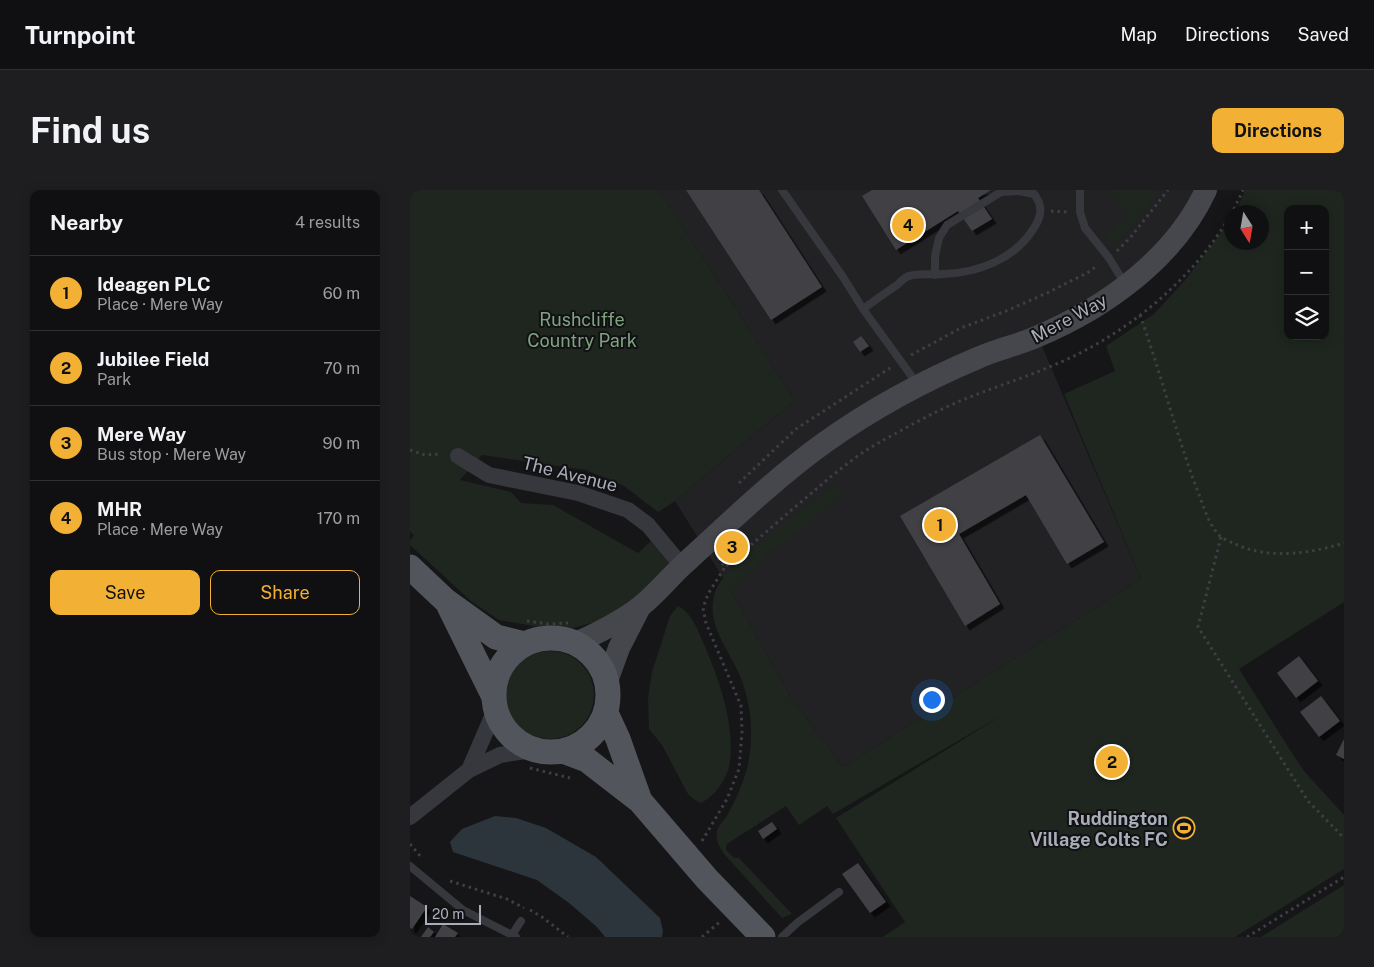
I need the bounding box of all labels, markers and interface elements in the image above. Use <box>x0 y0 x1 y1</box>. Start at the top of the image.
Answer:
text: Turnpoint <box>25 21 135 49</box>
text: Map <box>1120 24 1157 45</box>
text: Directions <box>1185 24 1270 45</box>
text: Saved <box>1298 24 1349 45</box>
button: Directions <box>1212 108 1344 153</box>
text: Find us <box>30 110 150 151</box>
north arrow <box>1224 205 1269 250</box>
map controls <box>1284 205 1329 340</box>
button: + <box>1284 205 1329 250</box>
pin: 4 <box>892 206 924 244</box>
text: Nearby <box>50 210 123 235</box>
text: 4 results <box>295 213 360 232</box>
button: − <box>1284 250 1329 295</box>
text: Ideagen PLC <box>97 273 211 295</box>
text: 1 <box>63 284 69 303</box>
text: 60 m <box>323 284 360 303</box>
street label: Mere Way <box>1028 289 1111 347</box>
text: Place · Mere Way <box>97 295 223 314</box>
button: layers <box>1284 295 1329 340</box>
park label: Rushcliffe Country Park <box>527 309 637 351</box>
text: Jubilee Field <box>97 348 209 370</box>
text: 2 <box>61 359 71 378</box>
text: 70 m <box>323 359 360 378</box>
text: Park <box>97 370 131 389</box>
text: Mere Way <box>97 423 186 445</box>
text: 3 <box>61 434 71 453</box>
text: 90 m <box>323 434 360 453</box>
text: Bus stop · Mere Way <box>97 445 246 464</box>
street label: The Avenue <box>520 452 620 496</box>
text: MHR <box>97 498 142 520</box>
pin: 1 <box>924 506 956 544</box>
text: 4 <box>61 509 71 528</box>
text: 170 m <box>317 509 360 528</box>
text: Place · Mere Way <box>97 520 223 539</box>
pin: 3 <box>716 528 748 566</box>
button: Save <box>50 570 200 615</box>
button: Share <box>210 570 360 615</box>
your location <box>919 687 945 713</box>
pin: 2 <box>1096 743 1128 781</box>
place label: Ruddington Village Colts FC <box>1030 808 1168 850</box>
sports icon: Ruddington Village Colts FC <box>1172 816 1196 840</box>
scale bar <box>425 902 481 925</box>
text: 20 m <box>432 906 464 922</box>

